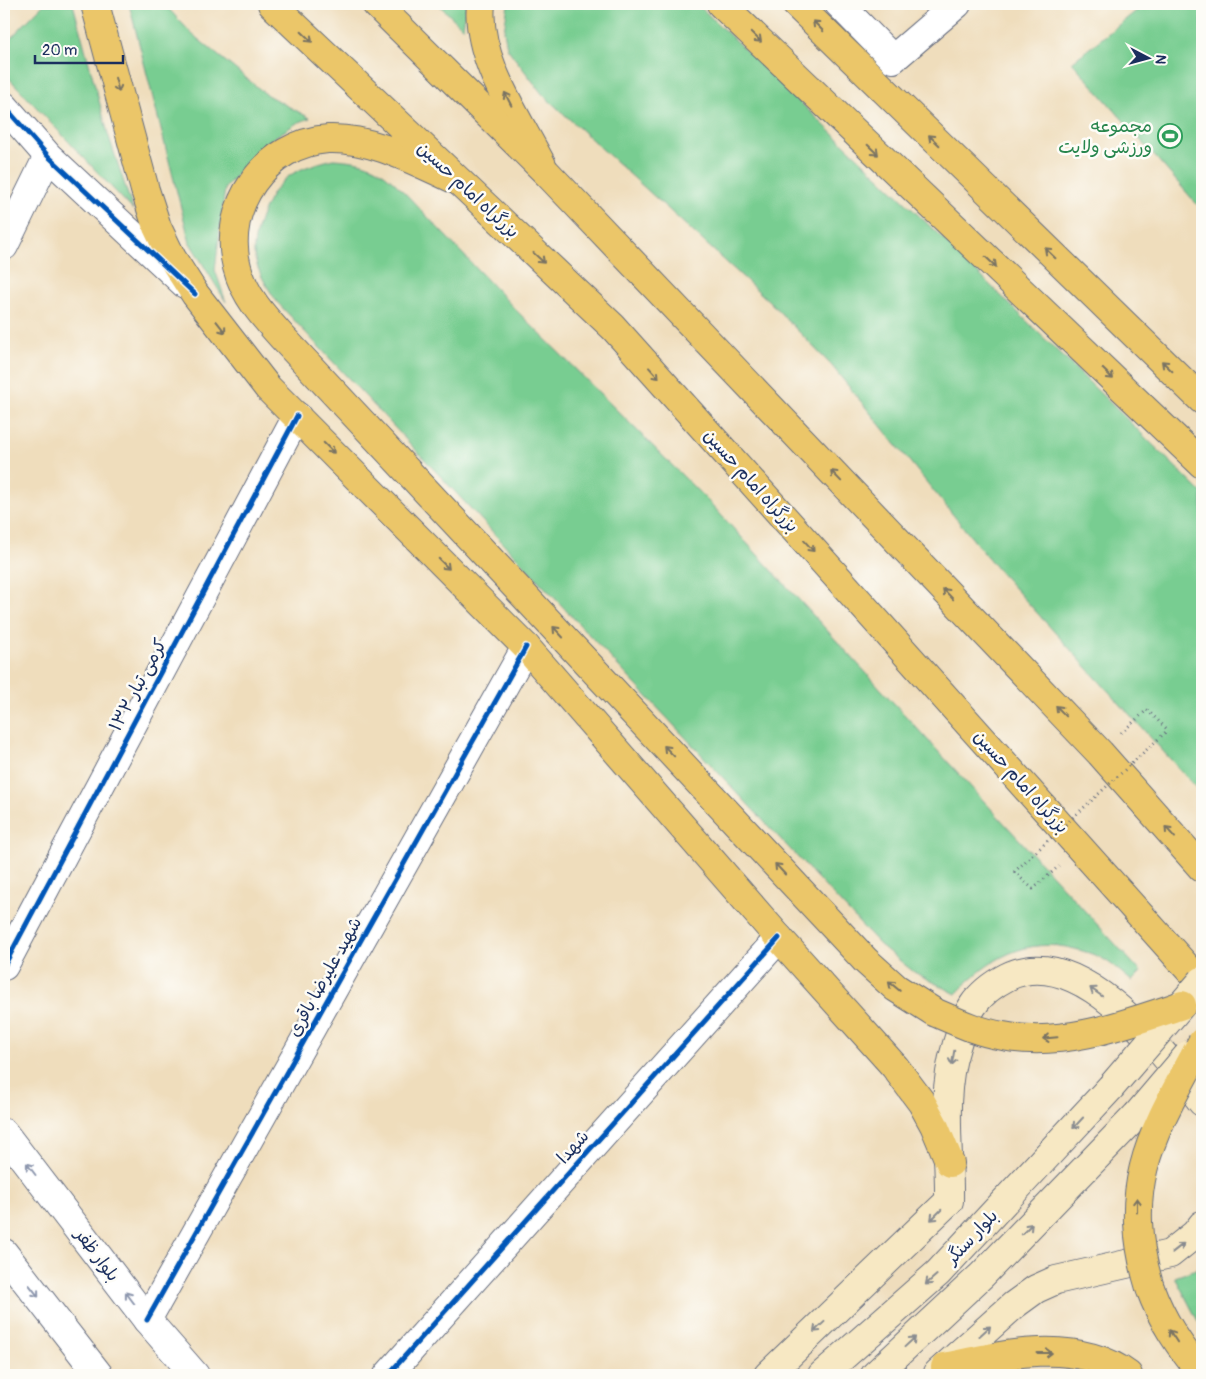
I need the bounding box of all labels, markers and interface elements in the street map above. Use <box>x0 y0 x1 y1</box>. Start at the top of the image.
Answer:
one-way arrow <box>812 20 824 32</box>
one-way arrow <box>301 31 314 43</box>
one-way arrow <box>750 31 762 43</box>
scale bar <box>35 32 122 64</box>
north arrow <box>1124 32 1174 82</box>
text: 20 m <box>42 41 77 60</box>
text: N <box>1151 54 1169 65</box>
one-way arrow <box>113 76 122 92</box>
one-way arrow <box>503 92 512 107</box>
place label: مجموعه ورزشی ولایت <box>1058 115 1152 159</box>
sports icon: مجموعه ورزشی ولایت <box>1157 123 1183 149</box>
one-way arrow <box>927 134 940 146</box>
street label: بزرگراه امام حسین <box>411 137 524 245</box>
one-way arrow <box>867 144 880 156</box>
one-way arrow <box>1044 247 1057 259</box>
one-way arrow <box>533 252 546 264</box>
one-way arrow <box>985 256 997 268</box>
one-way arrow <box>216 321 227 334</box>
one-way arrow <box>1161 360 1174 372</box>
one-way arrow <box>648 366 660 379</box>
one-way arrow <box>1102 368 1115 380</box>
street label: بزرگراه امام حسین <box>697 424 804 539</box>
one-way arrow <box>323 442 335 455</box>
one-way arrow <box>830 470 842 483</box>
one-way arrow <box>803 539 815 552</box>
one-way arrow <box>437 558 450 570</box>
one-way arrow <box>942 587 954 600</box>
one-way arrow <box>552 626 564 638</box>
street label: کرمی تبار ۱۳۲ <box>104 634 172 735</box>
one-way arrow <box>1055 705 1067 718</box>
street label: بزرگراه امام حسین <box>967 725 1074 840</box>
one-way arrow <box>663 744 675 757</box>
one-way arrow <box>1164 825 1176 838</box>
one-way arrow <box>774 863 786 876</box>
street label: شهید علیرضا باقری <box>283 913 367 1041</box>
one-way arrow <box>887 980 900 991</box>
one-way arrow <box>1090 987 1104 997</box>
one-way arrow <box>1042 1033 1058 1043</box>
one-way arrow <box>948 1050 958 1066</box>
one-way arrow <box>1072 1116 1084 1129</box>
street label: شهدا <box>552 1125 594 1169</box>
one-way arrow <box>26 1162 37 1175</box>
one-way arrow <box>1132 1198 1142 1214</box>
street label: بلوار سنگر <box>939 1205 1003 1271</box>
one-way arrow <box>930 1208 942 1221</box>
street label: بلوار ظفر <box>68 1222 125 1286</box>
one-way arrow <box>1021 1223 1033 1235</box>
one-way arrow <box>1171 1242 1184 1253</box>
one-way arrow <box>925 1274 938 1285</box>
one-way arrow <box>28 1284 39 1297</box>
one-way arrow <box>124 1292 135 1305</box>
one-way arrow <box>813 1321 825 1333</box>
one-way arrow <box>978 1325 991 1337</box>
one-way arrow <box>1168 1329 1178 1343</box>
one-way arrow <box>904 1336 917 1348</box>
one-way arrow <box>1037 1348 1053 1358</box>

